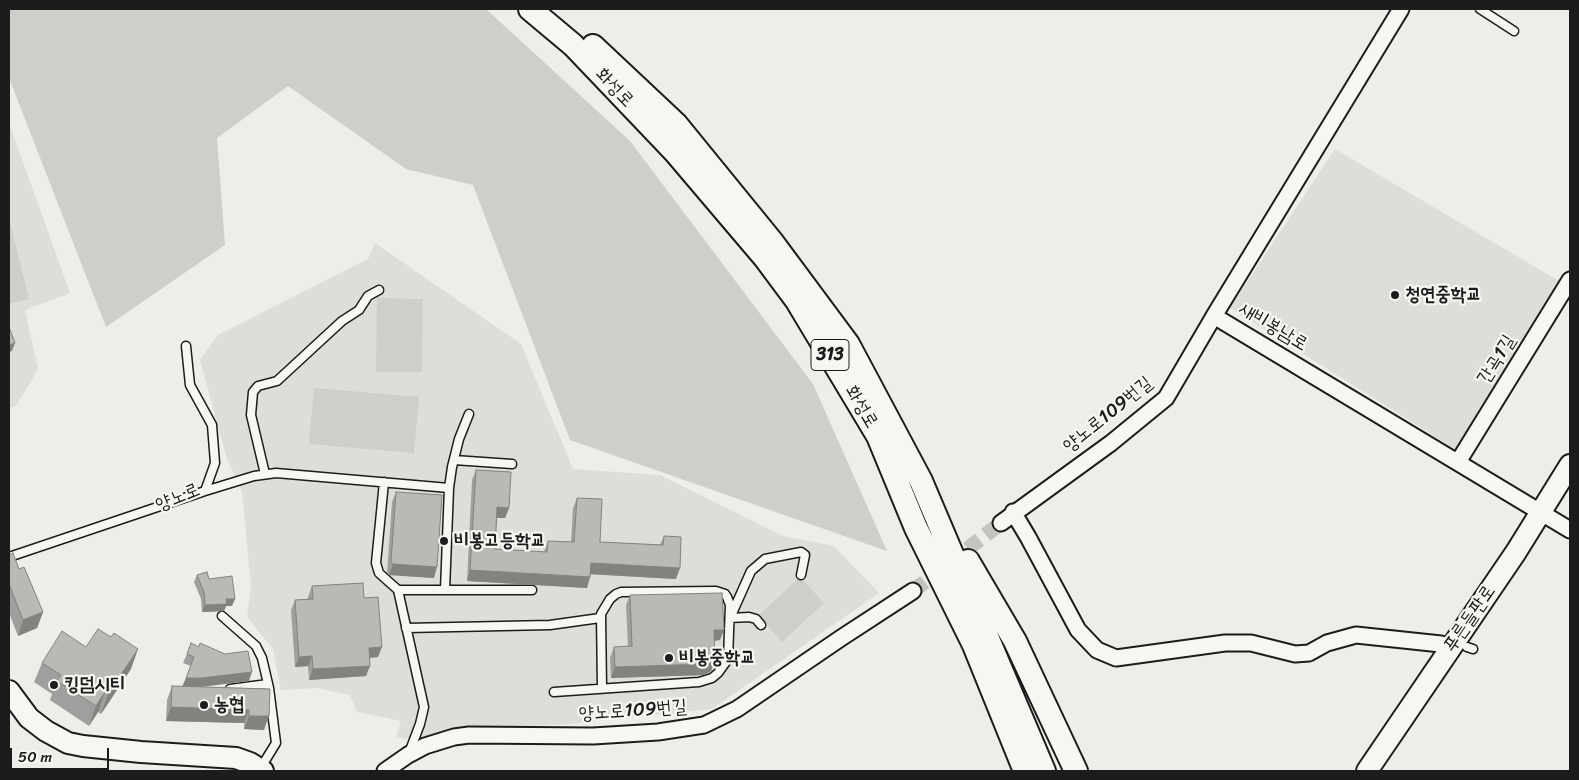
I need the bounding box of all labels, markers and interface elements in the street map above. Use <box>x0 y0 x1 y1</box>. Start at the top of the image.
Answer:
street label: 화성로 <box>590 64 638 112</box>
place label: 청연중학교 <box>1405 284 1481 306</box>
marker: 청연중학교 <box>1389 289 1401 301</box>
street label: 새비봉남로 <box>1234 298 1312 356</box>
street label: 간곡1길 <box>1473 331 1521 389</box>
road number: 313 <box>811 340 849 370</box>
street label: 양노로109번길 <box>1059 372 1157 458</box>
street label: 화성로 <box>839 381 883 433</box>
street label: 양노로 <box>152 479 204 517</box>
place label: 비봉고등학교 <box>454 530 546 552</box>
marker: 비봉고등학교 <box>438 535 450 547</box>
street label: 푸른들판로 <box>1439 581 1501 657</box>
place label: 비봉중학교 <box>679 647 755 669</box>
marker: 비봉중학교 <box>663 652 675 664</box>
place label: 킹덤시티 <box>64 674 125 696</box>
marker: 킹덤시티 <box>48 679 60 691</box>
place label: 농협 <box>214 694 245 716</box>
street label: 양노로109번길 <box>578 696 688 726</box>
marker: 농협 <box>198 699 210 711</box>
scale bar <box>12 738 111 770</box>
text: 50 m <box>18 744 52 770</box>

